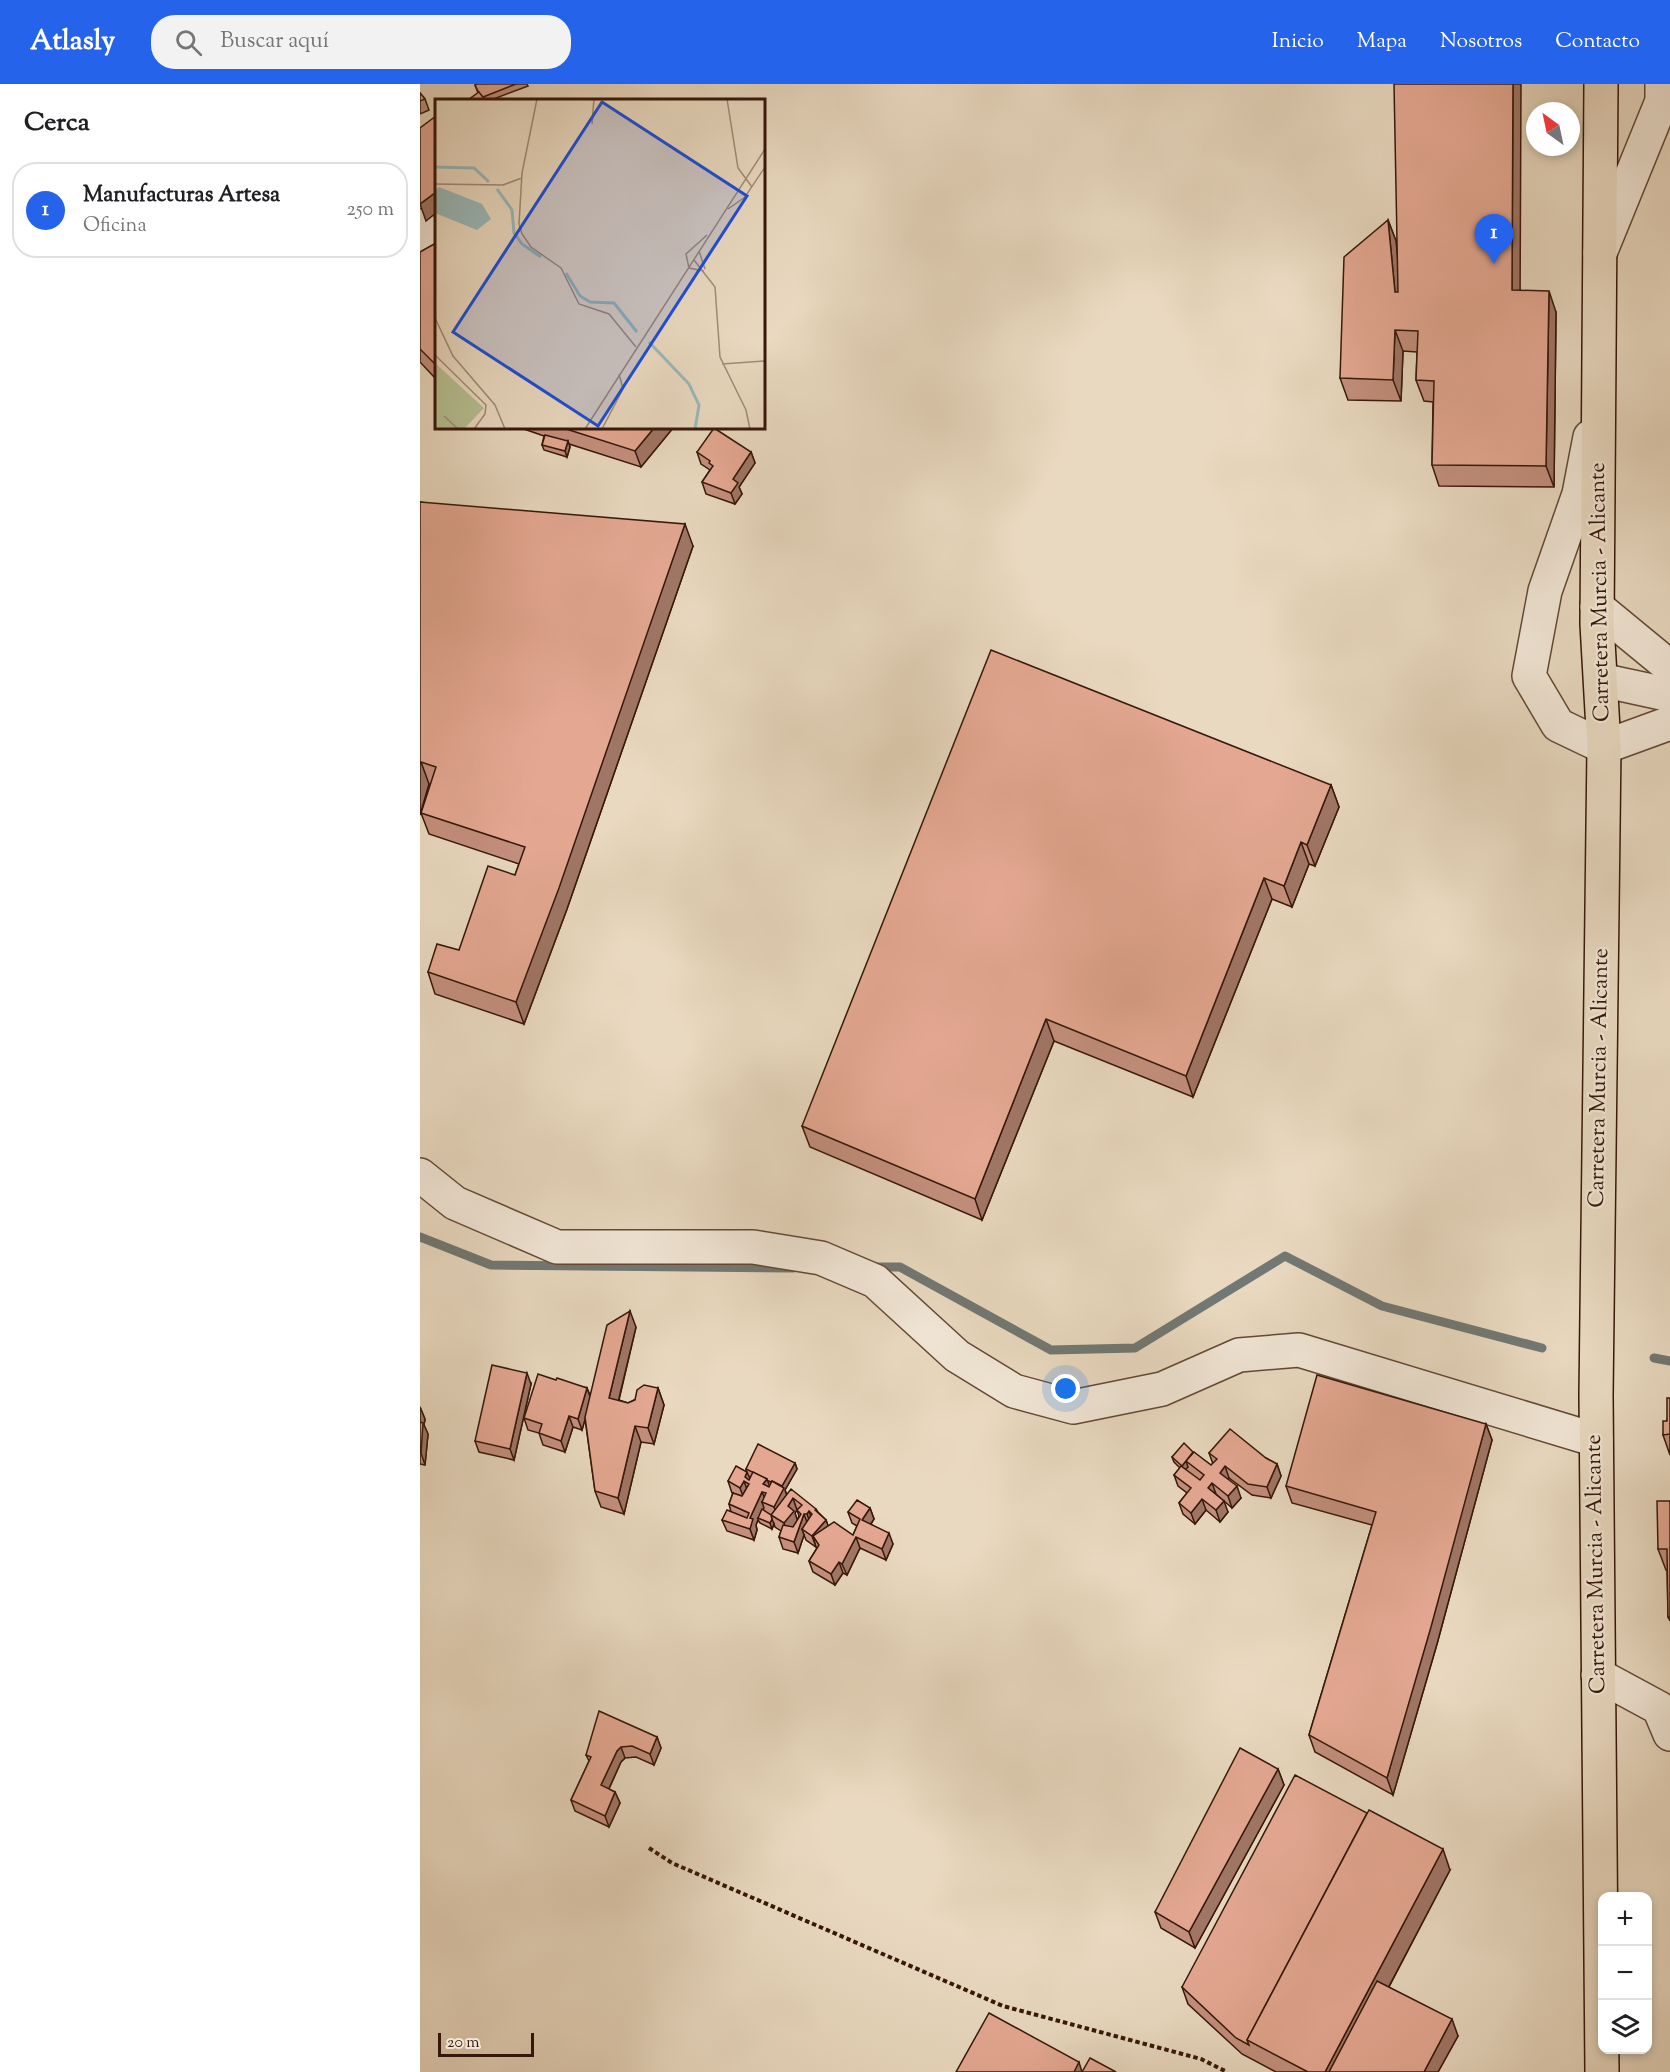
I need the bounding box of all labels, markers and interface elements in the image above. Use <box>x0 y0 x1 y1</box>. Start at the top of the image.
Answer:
search box <box>151 15 571 69</box>
text: Atlasly <box>30 22 115 62</box>
icon: search <box>172 26 205 59</box>
text: Buscar aquí <box>220 26 329 58</box>
text: Inicio <box>1272 27 1324 57</box>
text: Mapa <box>1357 27 1407 57</box>
text: Nosotros <box>1440 27 1522 57</box>
text: Contacto <box>1555 27 1640 57</box>
inset map <box>435 99 765 429</box>
north arrow <box>1526 102 1580 156</box>
text: Cerca <box>24 105 90 142</box>
text: Manufacturas Artesa <box>83 180 280 212</box>
text: 1 <box>42 196 49 225</box>
text: 250 m <box>346 196 394 225</box>
text: Oficina <box>83 212 147 241</box>
pin: 1 <box>1474 214 1514 264</box>
street label: Carretera Murcia - Alicante <box>1583 462 1619 722</box>
street label: Carretera Murcia - Alicante <box>1582 948 1618 1208</box>
your location <box>1051 1374 1080 1403</box>
street label: Carretera Murcia - Alicante <box>1579 1434 1615 1694</box>
map controls <box>1598 1892 1652 2054</box>
button: + <box>1598 1892 1652 1946</box>
button: − <box>1598 1946 1652 2000</box>
button: layers <box>1598 2000 1652 2054</box>
scale bar <box>438 2030 534 2058</box>
text: 20 m <box>447 2032 480 2055</box>

